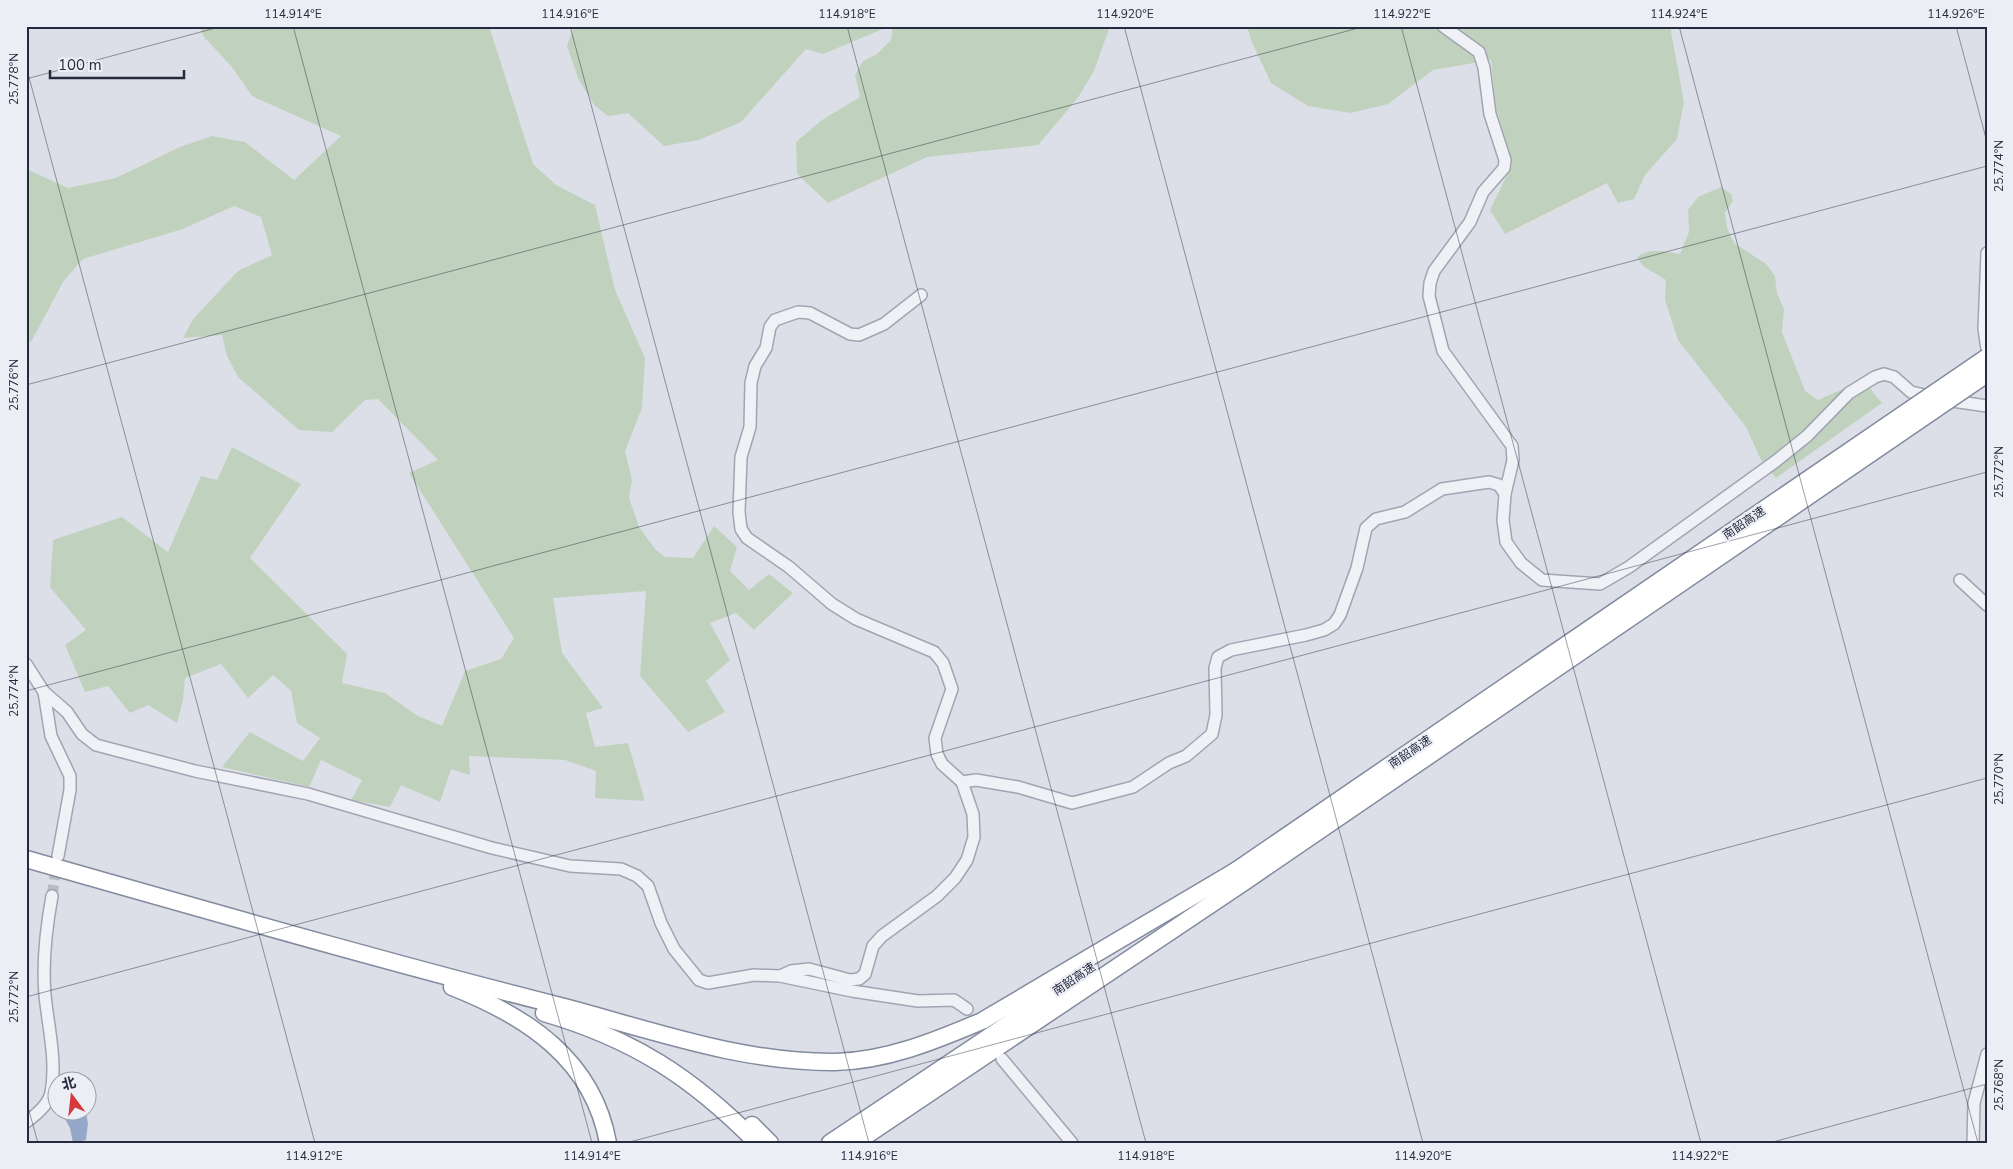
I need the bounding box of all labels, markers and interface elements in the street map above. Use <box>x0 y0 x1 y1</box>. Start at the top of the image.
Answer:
text: 114.914°E <box>264 6 322 22</box>
text: 114.916°E <box>541 6 599 22</box>
text: 114.918°E <box>818 6 876 22</box>
text: 114.920°E <box>1096 6 1154 22</box>
text: 114.922°E <box>1373 6 1431 22</box>
text: 114.924°E <box>1650 6 1708 22</box>
text: 114.926°E <box>1927 6 1985 22</box>
scale bar <box>50 48 184 80</box>
text: 25.778°N <box>6 53 22 105</box>
text: 100 m <box>58 55 102 75</box>
text: 25.774°N <box>1991 140 2007 192</box>
text: 25.776°N <box>6 359 22 411</box>
text: 25.772°N <box>1991 446 2007 498</box>
street label: 南韶高速 <box>1720 503 1768 543</box>
text: 25.774°N <box>6 665 22 717</box>
street label: 南韶高速 <box>1386 732 1434 772</box>
text: 25.770°N <box>1991 753 2007 805</box>
street label: 南韶高速 <box>1050 959 1098 999</box>
text: 25.772°N <box>6 971 22 1023</box>
text: 25.768°N <box>1991 1059 2007 1111</box>
north arrow <box>48 1072 98 1122</box>
text: 北 <box>60 1073 78 1095</box>
text: 114.912°E <box>285 1148 343 1164</box>
text: 114.914°E <box>563 1148 621 1164</box>
text: 114.916°E <box>840 1148 898 1164</box>
text: 114.918°E <box>1117 1148 1175 1164</box>
text: 114.920°E <box>1394 1148 1452 1164</box>
text: 114.922°E <box>1671 1148 1729 1164</box>

